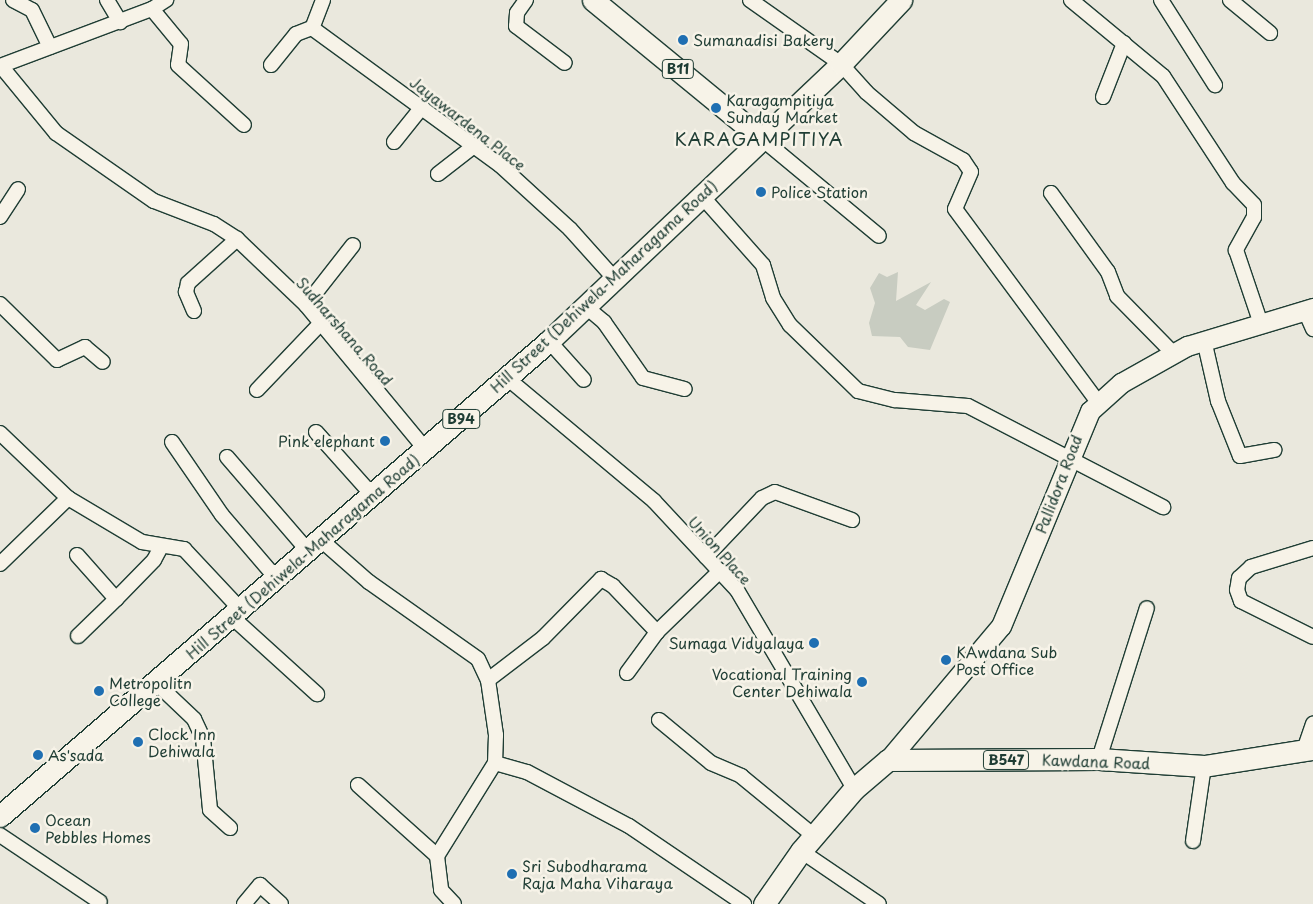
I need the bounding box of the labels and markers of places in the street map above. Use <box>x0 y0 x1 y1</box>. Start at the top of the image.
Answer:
place label: Sumanadisi Bakery <box>693 31 835 49</box>
marker: Sumanadisi Bakery <box>677 34 689 46</box>
place label: Karagampitiya Sunday Market <box>726 90 838 125</box>
marker: Karagampitiya Sunday Market <box>710 102 722 114</box>
place label: Police Station <box>771 183 869 201</box>
marker: Police Station <box>755 186 767 198</box>
place label: Pink elephant <box>277 432 375 450</box>
marker: Pink elephant <box>379 435 391 447</box>
place label: Sumaga Vidyalaya <box>667 634 804 652</box>
marker: Sumaga Vidyalaya <box>808 637 820 649</box>
place label: KAwdana Sub Post Office <box>956 642 1057 677</box>
marker: KAwdana Sub Post Office <box>940 654 952 666</box>
place label: Vocational Training Center Dehiwala <box>712 664 852 699</box>
place label: Metropolitn College <box>109 673 192 708</box>
marker: Vocational Training Center Dehiwala <box>856 676 868 688</box>
marker: Metropolitn College <box>93 685 105 697</box>
place label: Clock Inn Dehiwala <box>148 724 215 759</box>
marker: Clock Inn Dehiwala <box>132 736 144 748</box>
place label: As'sada <box>48 746 104 764</box>
marker: As'sada <box>32 749 44 761</box>
place label: Ocean Pebbles Homes <box>45 810 152 845</box>
marker: Ocean Pebbles Homes <box>29 822 41 834</box>
place label: Sri Subodharama Raja Maha Viharaya <box>522 856 672 891</box>
marker: Sri Subodharama Raja Maha Viharaya <box>506 868 518 880</box>

